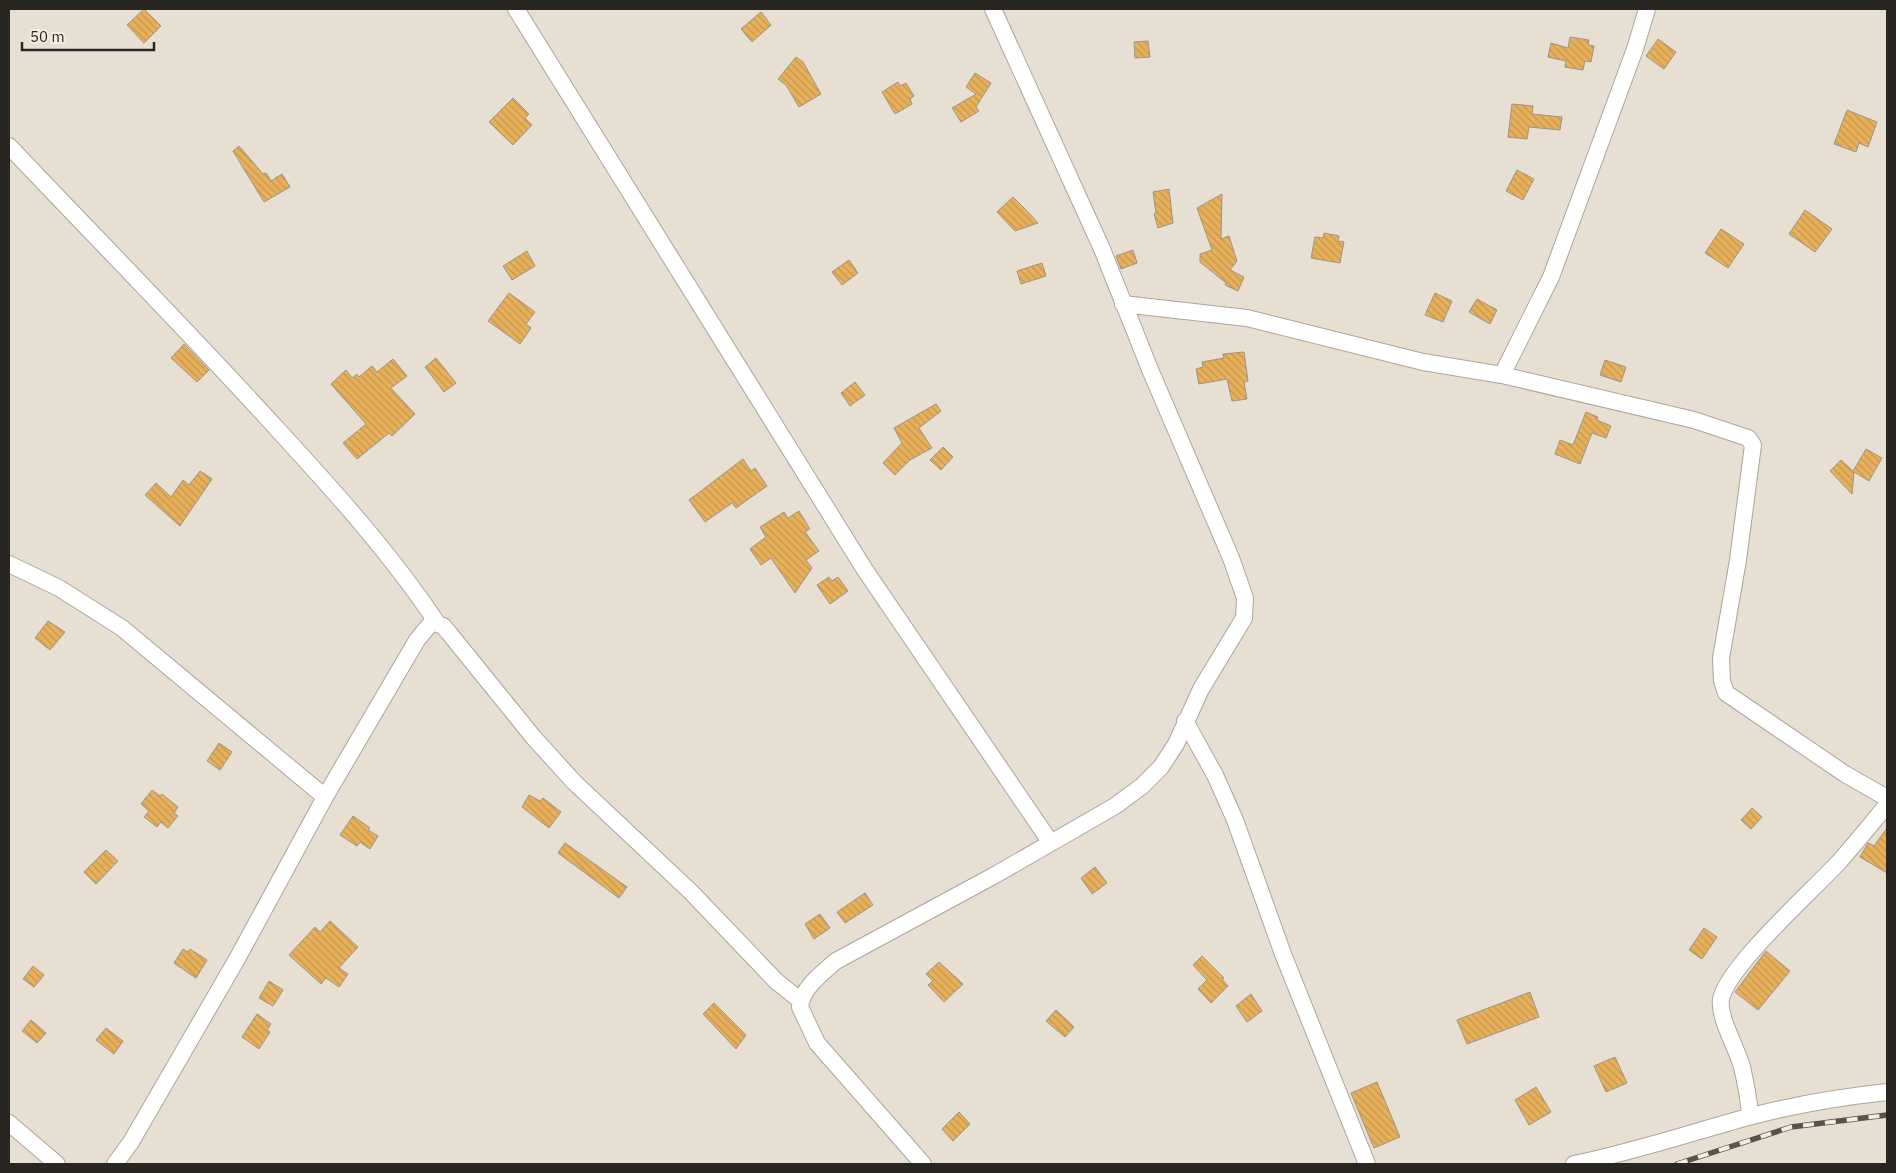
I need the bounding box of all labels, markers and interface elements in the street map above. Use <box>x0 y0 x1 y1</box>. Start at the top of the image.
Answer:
scale bar <box>22 20 155 52</box>
text: 50 m <box>30 27 65 46</box>

